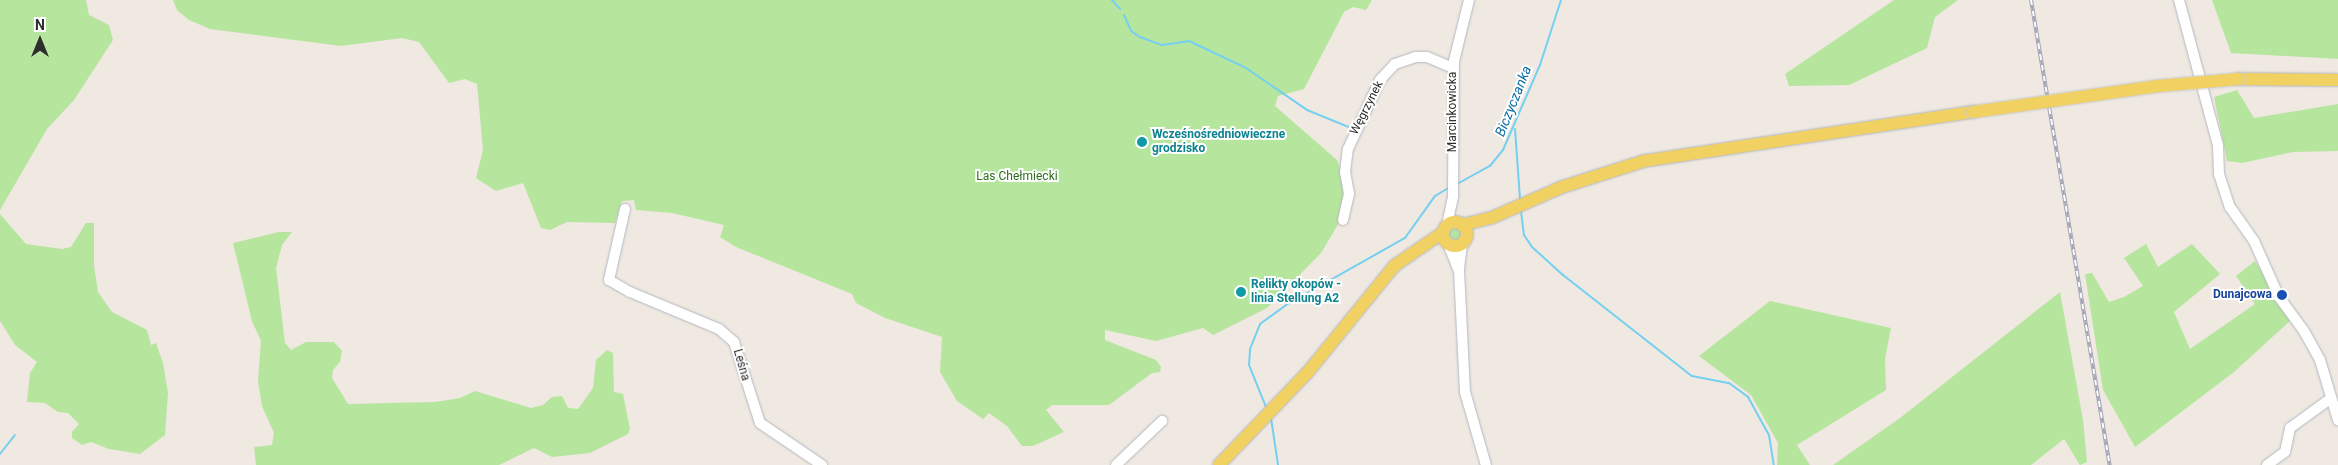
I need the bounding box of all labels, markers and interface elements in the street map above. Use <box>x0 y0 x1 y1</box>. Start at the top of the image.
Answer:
north arrow <box>15 15 65 65</box>
text: N <box>35 17 45 33</box>
water label: Biczyczanka <box>1491 63 1535 139</box>
street label: Marcinkowicka <box>1446 72 1460 152</box>
street label: Węgrzynek <box>1347 79 1387 137</box>
place label: Wcześnośredniowieczne grodzisko <box>1152 128 1285 156</box>
marker: Wcześnośredniowieczne grodzisko <box>1136 136 1148 148</box>
park label: Las Chełmiecki <box>976 170 1058 184</box>
place label: Relikty okopów - linia Stellung A2 <box>1251 278 1341 306</box>
marker: Relikty okopów - linia Stellung A2 <box>1235 286 1247 298</box>
place label: Dunajcowa <box>2213 288 2272 302</box>
marker: Dunajcowa <box>2276 289 2288 301</box>
street label: Leśna <box>730 348 752 382</box>

